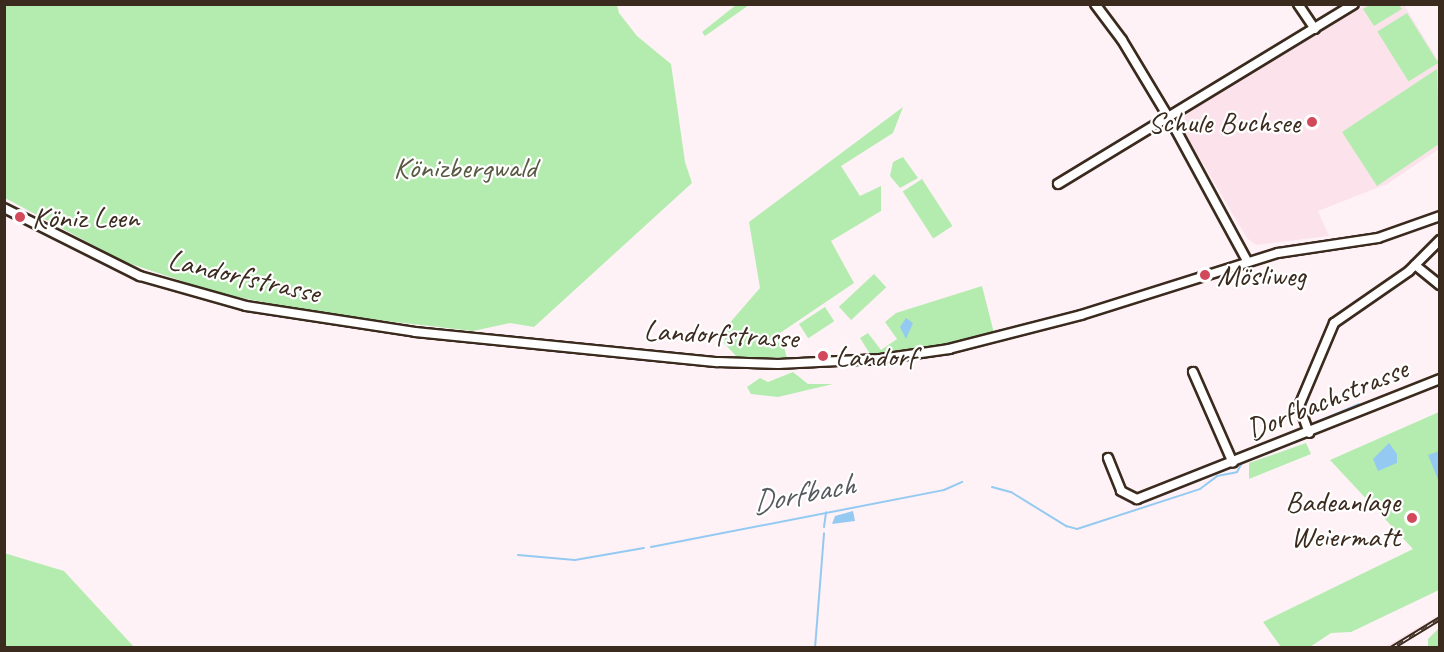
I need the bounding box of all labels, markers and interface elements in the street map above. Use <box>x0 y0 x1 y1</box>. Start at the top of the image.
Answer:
place label: Schule Buchsee <box>1148 104 1300 140</box>
marker: Schule Buchsee <box>1305 115 1319 129</box>
park label: Könizbergwald <box>393 149 537 185</box>
place label: Köniz Leen <box>32 199 139 235</box>
marker: Köniz Leen <box>13 210 27 224</box>
street label: Landorfstrasse <box>165 241 323 311</box>
place label: Mösliweg <box>1217 257 1306 293</box>
marker: Mösliweg <box>1198 268 1212 282</box>
street label: Landorfstrasse <box>643 312 799 356</box>
place label: Landorf <box>835 338 916 374</box>
marker: Landorf <box>816 349 830 363</box>
street label: Dorfbachstrasse <box>1241 350 1413 448</box>
water label: Dorfbach <box>748 465 858 523</box>
place label: Badeanlage Weiermatt <box>1285 483 1400 554</box>
marker: Badeanlage Weiermatt <box>1405 511 1419 525</box>

